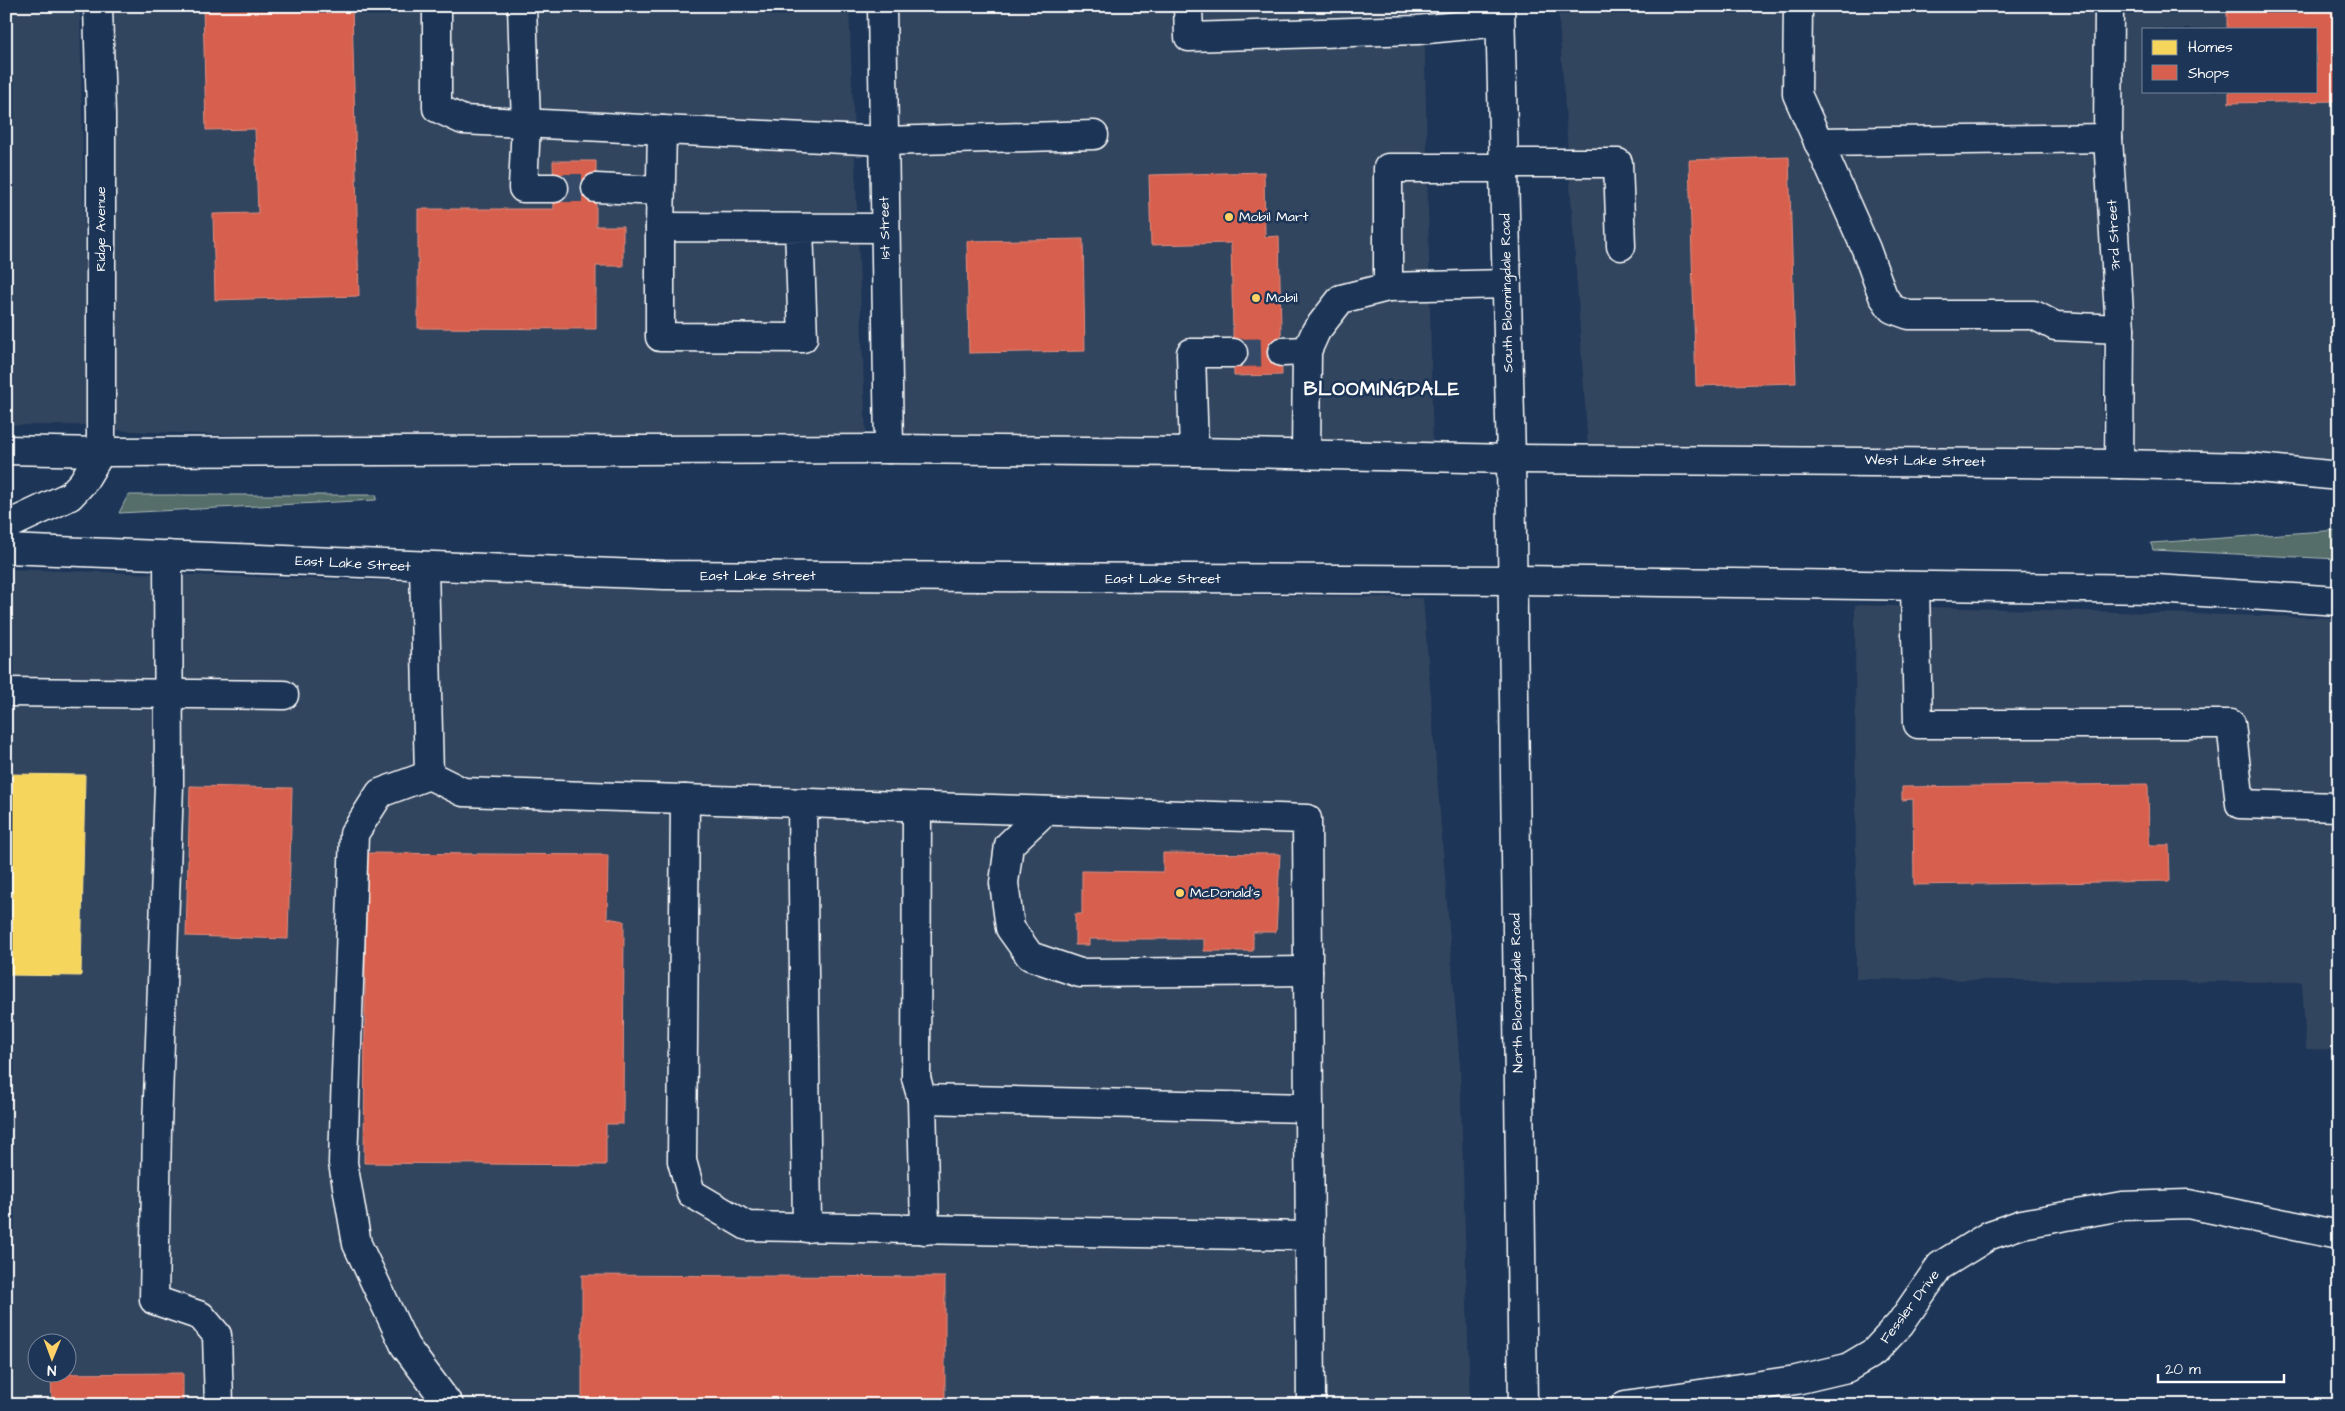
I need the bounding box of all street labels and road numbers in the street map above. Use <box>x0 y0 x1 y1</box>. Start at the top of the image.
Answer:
street label: Ridge Avenue <box>91 186 111 272</box>
street label: 1st Street <box>874 196 896 260</box>
street label: 3rd Street <box>2102 199 2126 271</box>
street label: South Bloomingdale Road <box>1496 213 1518 373</box>
street label: West Lake Street <box>1864 450 1986 472</box>
street label: East Lake Street <box>295 551 412 577</box>
street label: East Lake Street <box>700 566 816 586</box>
street label: East Lake Street <box>1105 569 1221 589</box>
street label: North Bloomingdale Road <box>1506 913 1528 1073</box>
street label: Fessler Drive <box>1875 1265 1945 1348</box>

